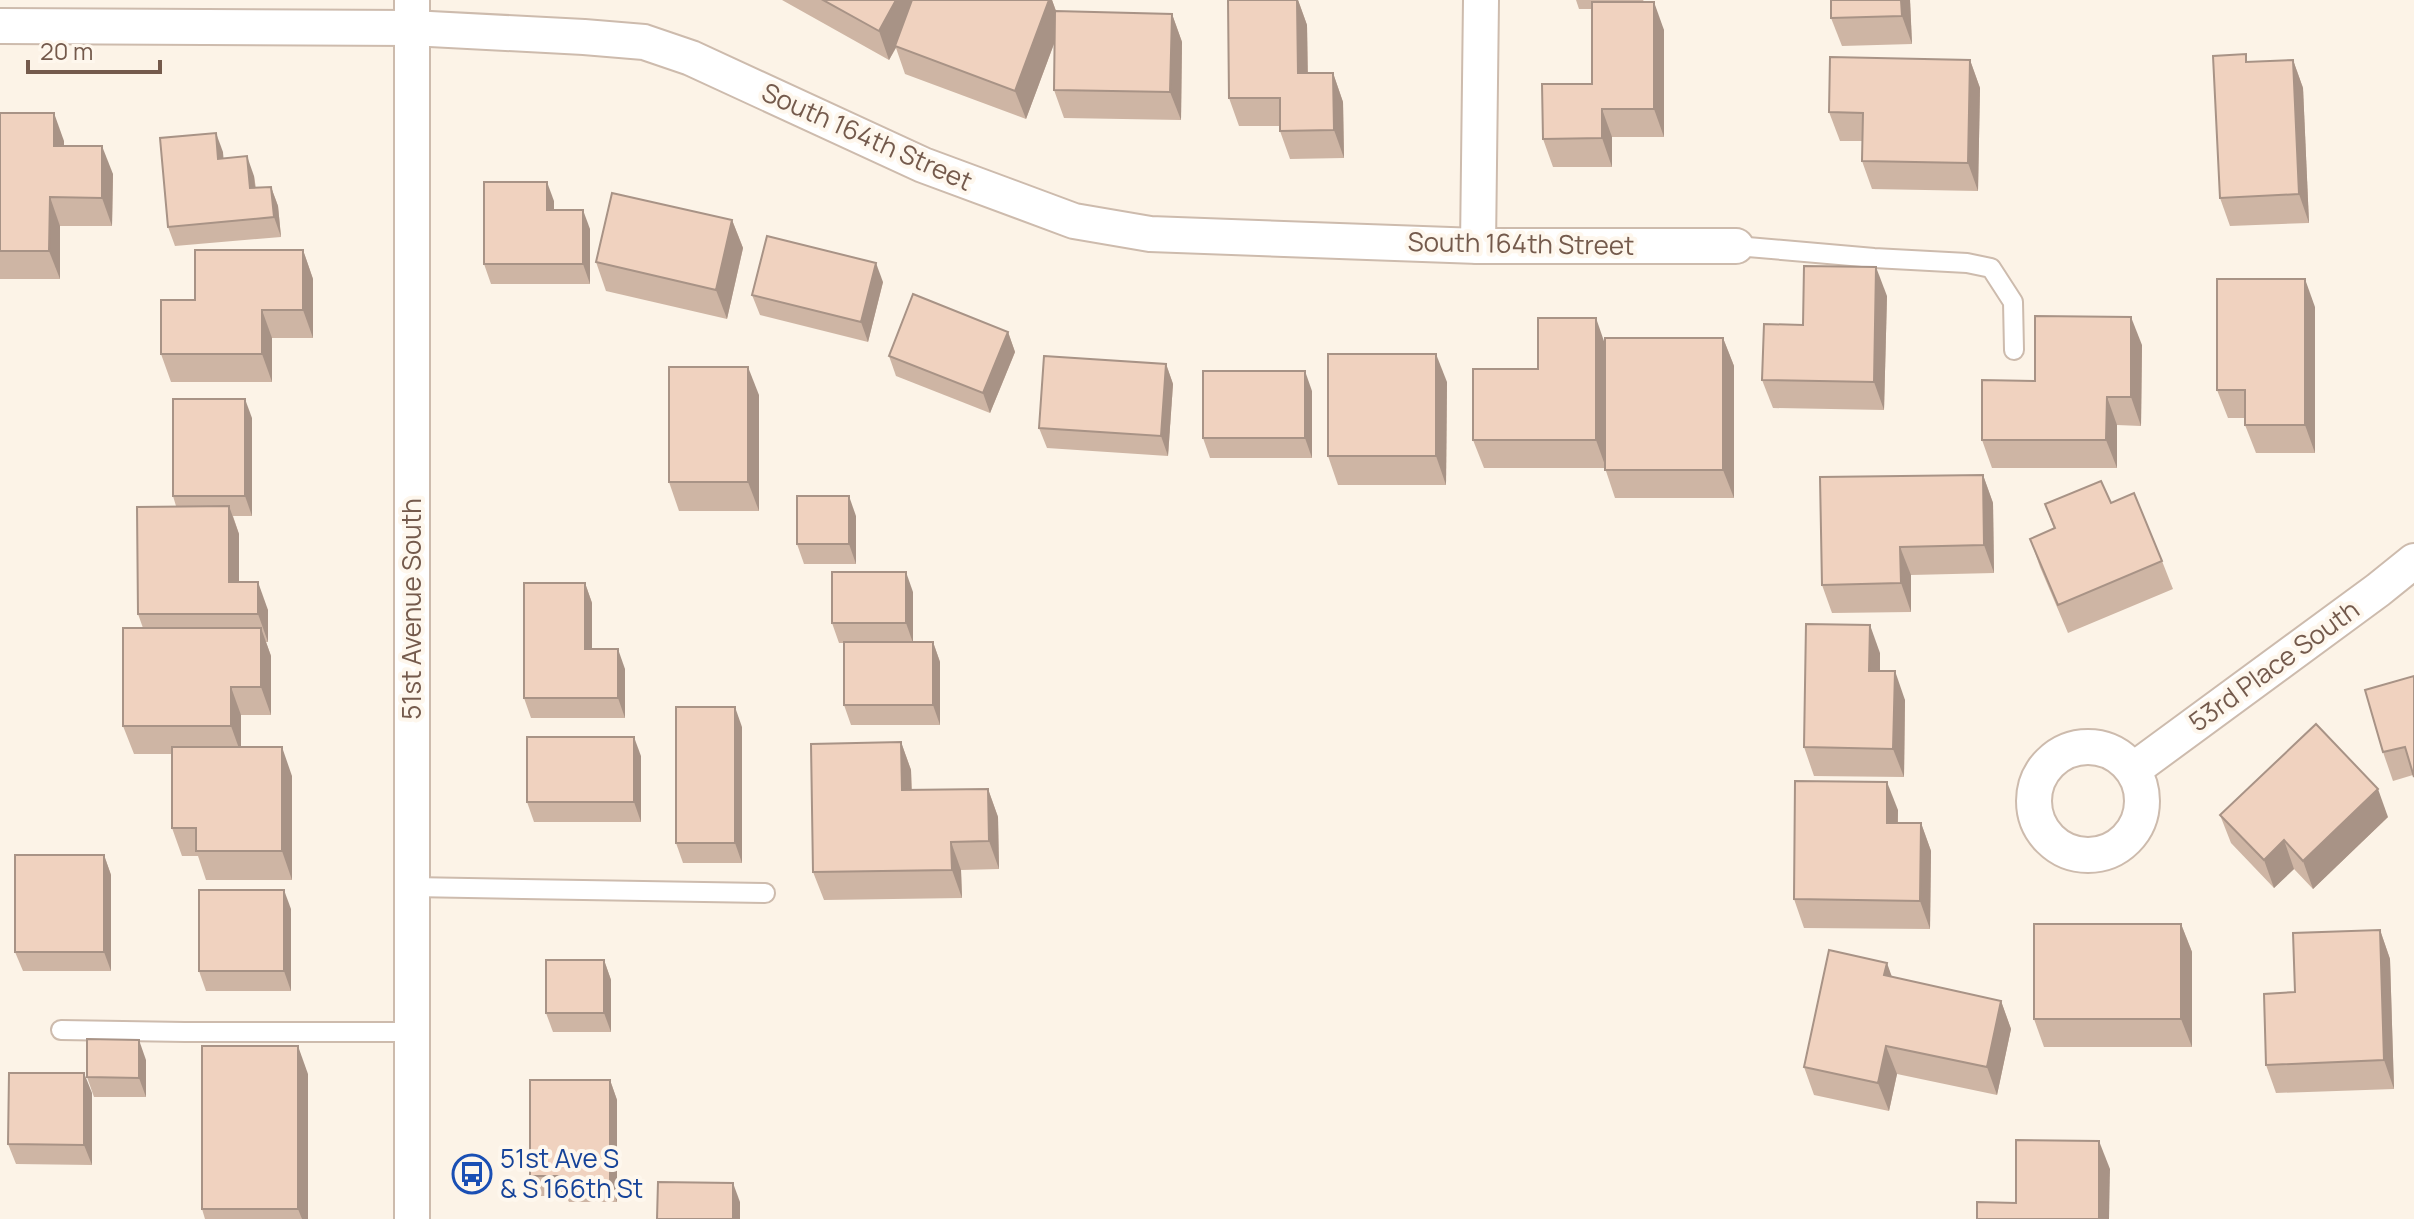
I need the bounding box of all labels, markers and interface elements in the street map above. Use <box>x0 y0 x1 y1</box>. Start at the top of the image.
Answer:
scale bar <box>28 24 160 74</box>
text: 20 m <box>40 34 93 67</box>
street label: South 164th Street <box>756 73 978 199</box>
street label: South 164th Street <box>1407 223 1635 263</box>
street label: 51st Avenue South <box>393 498 429 720</box>
street label: 53rd Place South <box>2181 591 2366 739</box>
place label: 51st Ave S & S 166th St <box>500 1140 643 1206</box>
bus stop icon: 51st Ave S & S 166th St <box>451 1153 493 1195</box>

